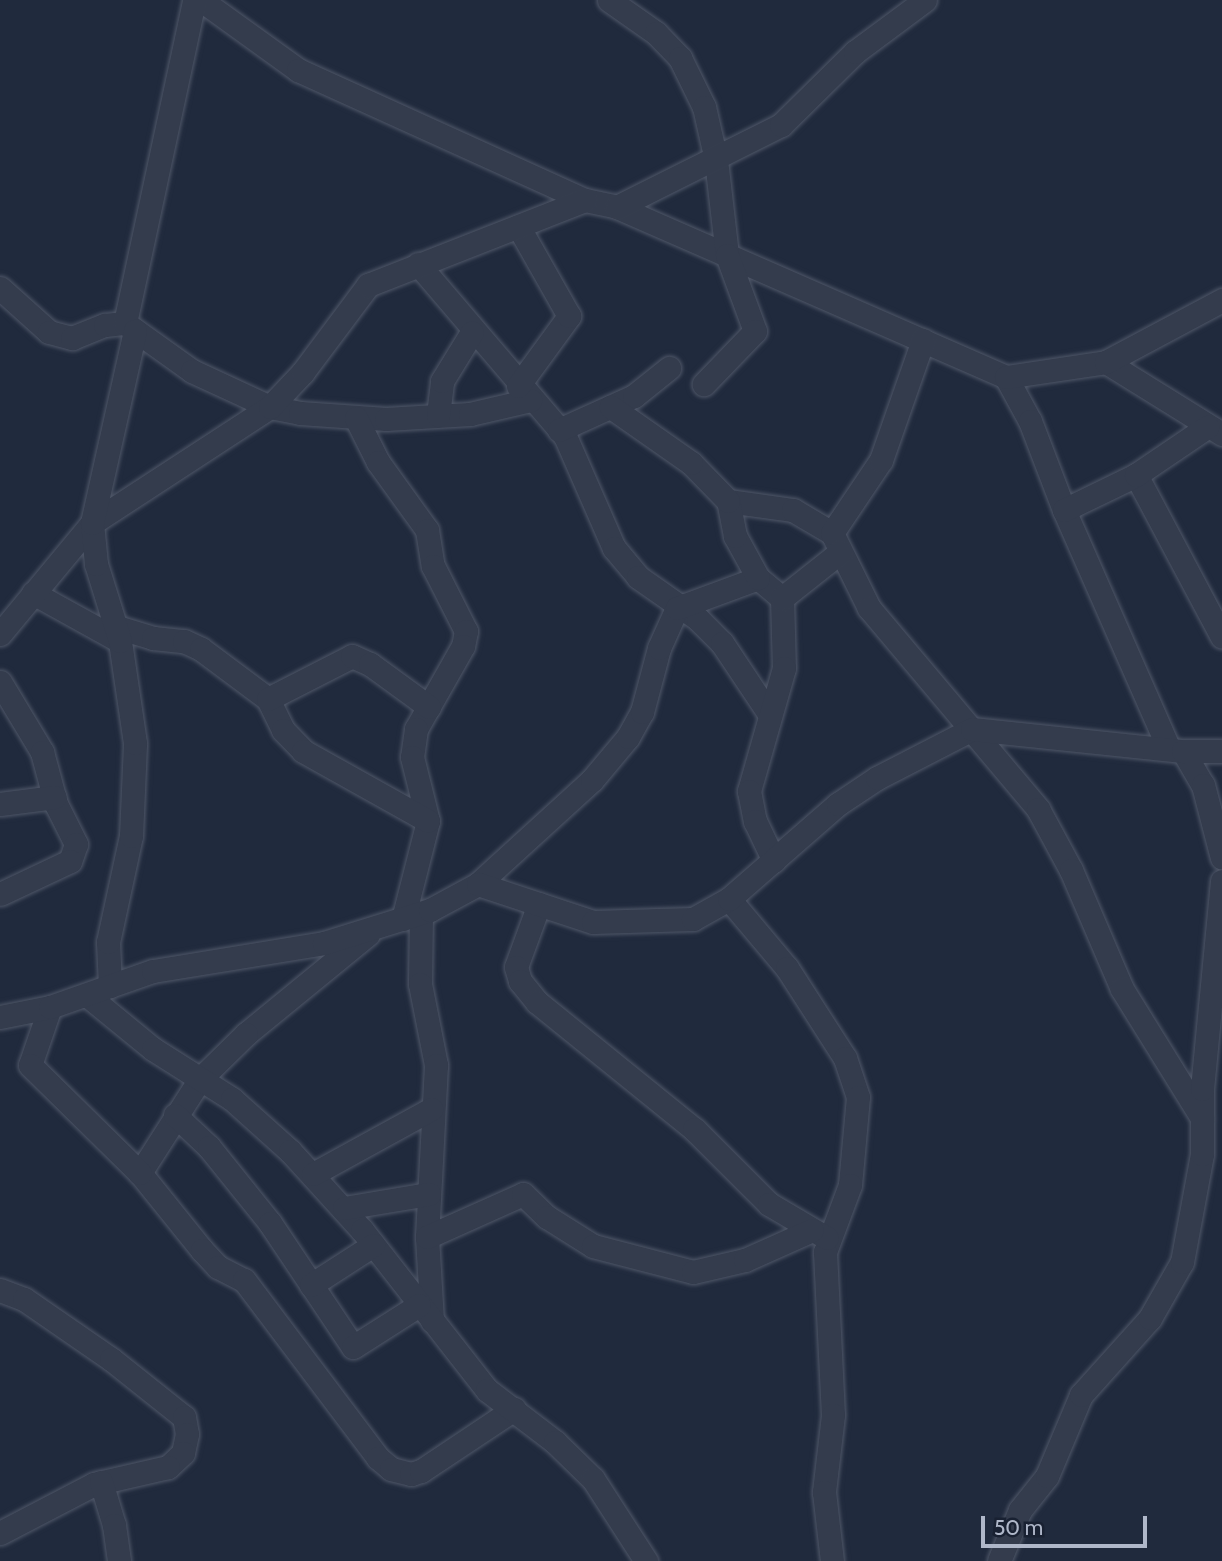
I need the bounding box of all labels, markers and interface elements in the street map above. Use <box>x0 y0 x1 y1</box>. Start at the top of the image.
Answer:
scale bar <box>984 1502 1150 1546</box>
text: 50 m <box>994 1515 1043 1540</box>

